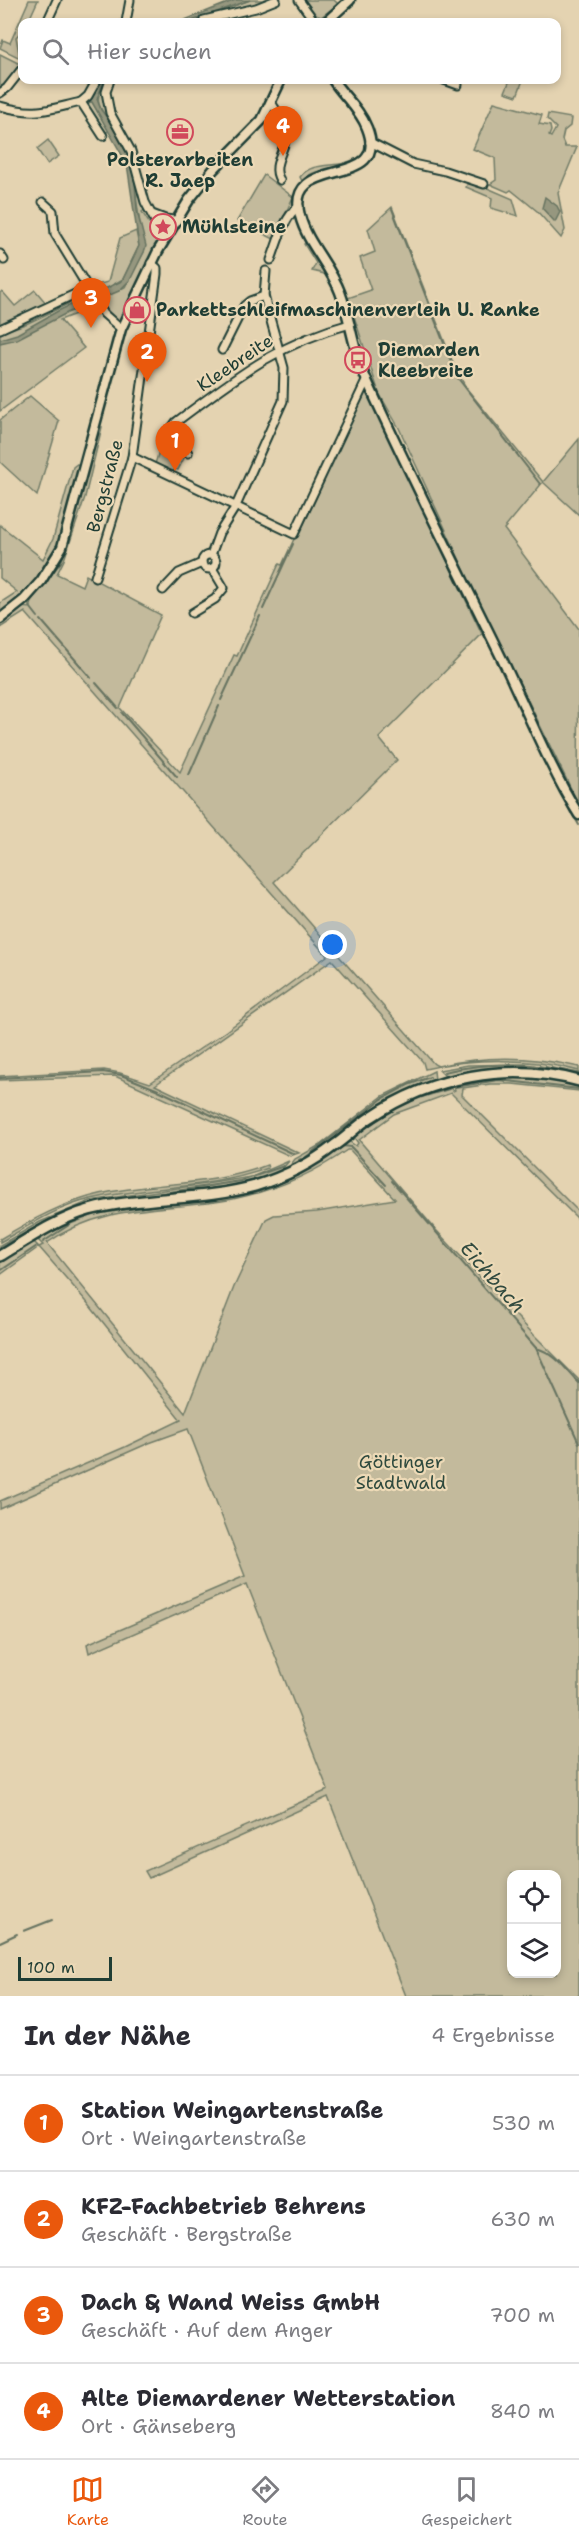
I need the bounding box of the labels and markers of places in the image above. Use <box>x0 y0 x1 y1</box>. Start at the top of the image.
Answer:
pin: 4 <box>264 106 302 156</box>
office icon: Polsterarbeiten R. Jaep <box>165 117 195 147</box>
place label: Polsterarbeiten R. Jaep <box>107 148 253 193</box>
place icon: Mühlsteine <box>148 212 178 242</box>
place label: Mühlsteine <box>182 215 286 239</box>
pin: 3 <box>72 278 110 328</box>
shop icon: Parkettschleifmaschinenverleih U. Ranke <box>122 295 152 325</box>
place label: Parkettschleifmaschinenverleih U. Ranke <box>156 298 540 322</box>
pin: 2 <box>128 332 166 382</box>
place label: Diemarden Kleebreite <box>378 338 480 383</box>
bus stop icon: Diemarden Kleebreite <box>343 345 373 375</box>
pin: 1 <box>156 422 195 471</box>

